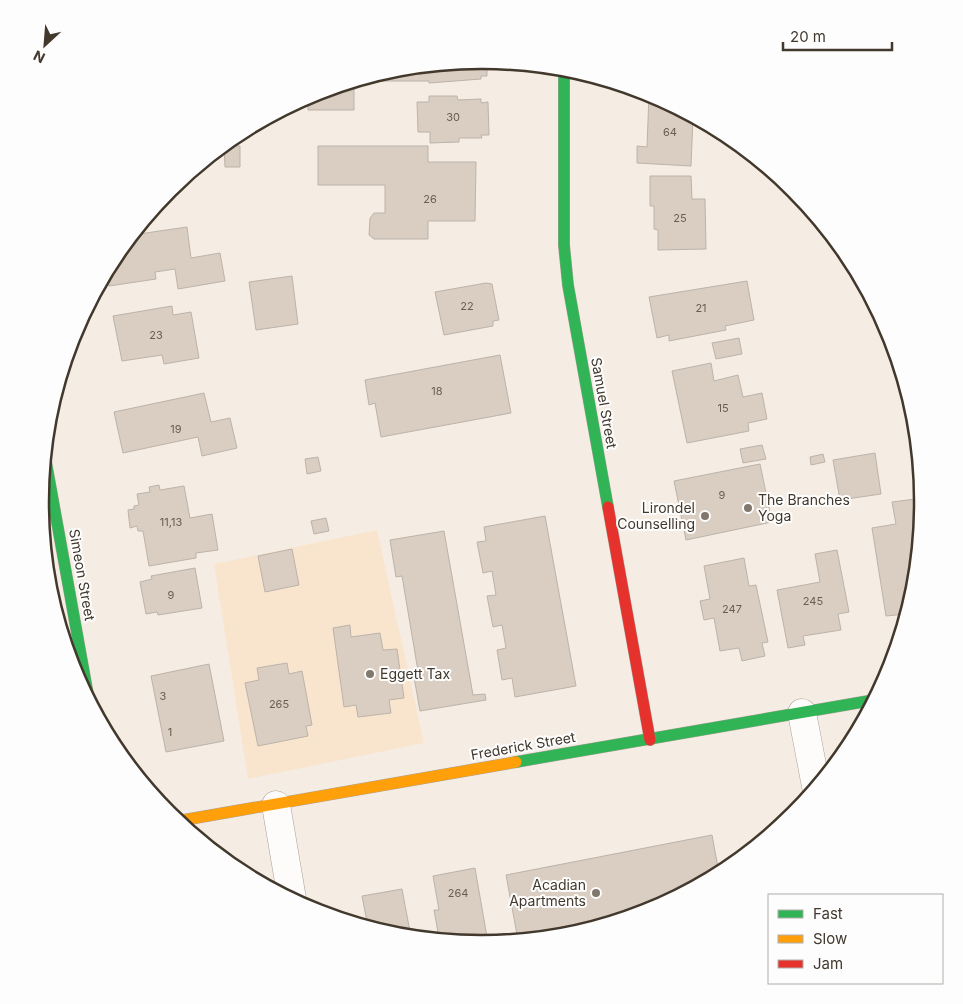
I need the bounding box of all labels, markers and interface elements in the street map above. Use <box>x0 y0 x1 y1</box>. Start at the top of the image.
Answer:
north arrow <box>20 20 70 70</box>
scale bar <box>783 20 892 52</box>
text: 20 m <box>790 27 826 46</box>
text: N <box>31 47 48 67</box>
house number: 30 <box>446 110 460 124</box>
house number: 64 <box>663 125 677 139</box>
house number: 26 <box>423 192 437 206</box>
house number: 25 <box>673 211 687 225</box>
house number: 22 <box>460 299 474 313</box>
house number: 21 <box>695 301 707 315</box>
house number: 23 <box>149 328 163 342</box>
street label: Samuel Street <box>588 356 621 450</box>
house number: 18 <box>431 384 443 398</box>
house number: 15 <box>717 401 729 415</box>
house number: 19 <box>170 422 182 436</box>
house number: 9 <box>719 488 726 502</box>
place label: The Branches Yoga <box>758 491 850 524</box>
place label: Lirondel Counselling <box>617 499 695 532</box>
marker: The Branches Yoga <box>742 502 754 514</box>
marker: Lirondel Counselling <box>699 510 711 522</box>
house number: 11,13 <box>160 515 182 529</box>
street label: Simeon Street <box>66 528 99 623</box>
house number: 9 <box>168 588 175 602</box>
house number: 245 <box>803 594 823 608</box>
house number: 247 <box>722 602 742 616</box>
place label: Eggett Tax <box>380 665 450 682</box>
marker: Eggett Tax <box>364 668 376 680</box>
house number: 3 <box>160 689 167 703</box>
house number: 265 <box>269 697 289 711</box>
house number: 1 <box>168 725 172 739</box>
street label: Frederick Street <box>469 728 577 763</box>
place label: Acadian Apartments <box>509 876 586 909</box>
house number: 264 <box>448 886 468 900</box>
marker: Acadian Apartments <box>590 887 602 899</box>
legend <box>768 894 943 984</box>
text: Fast <box>813 904 843 923</box>
text: Slow <box>813 929 847 948</box>
text: Jam <box>813 954 843 973</box>

